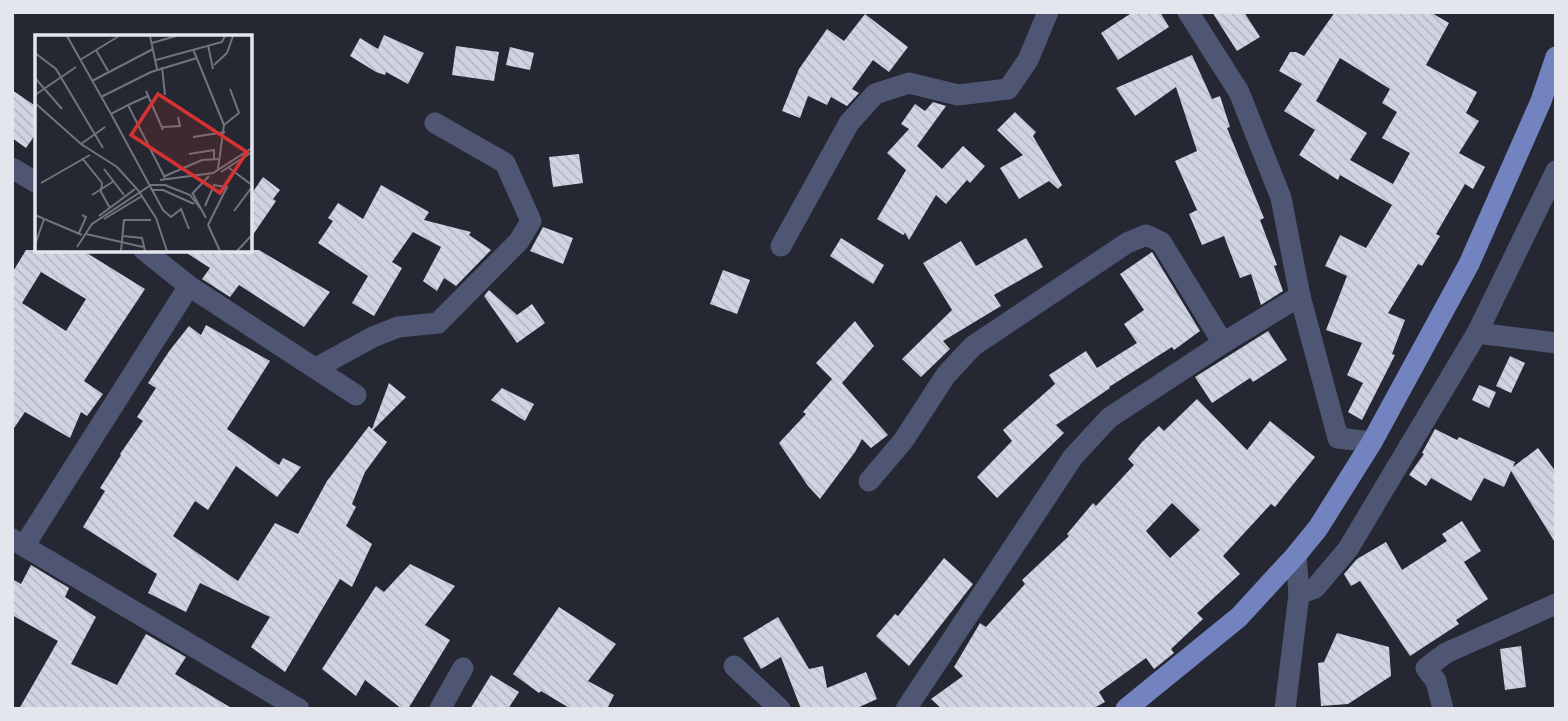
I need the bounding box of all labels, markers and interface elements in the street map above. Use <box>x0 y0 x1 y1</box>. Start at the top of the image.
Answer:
inset map <box>35 35 252 252</box>

